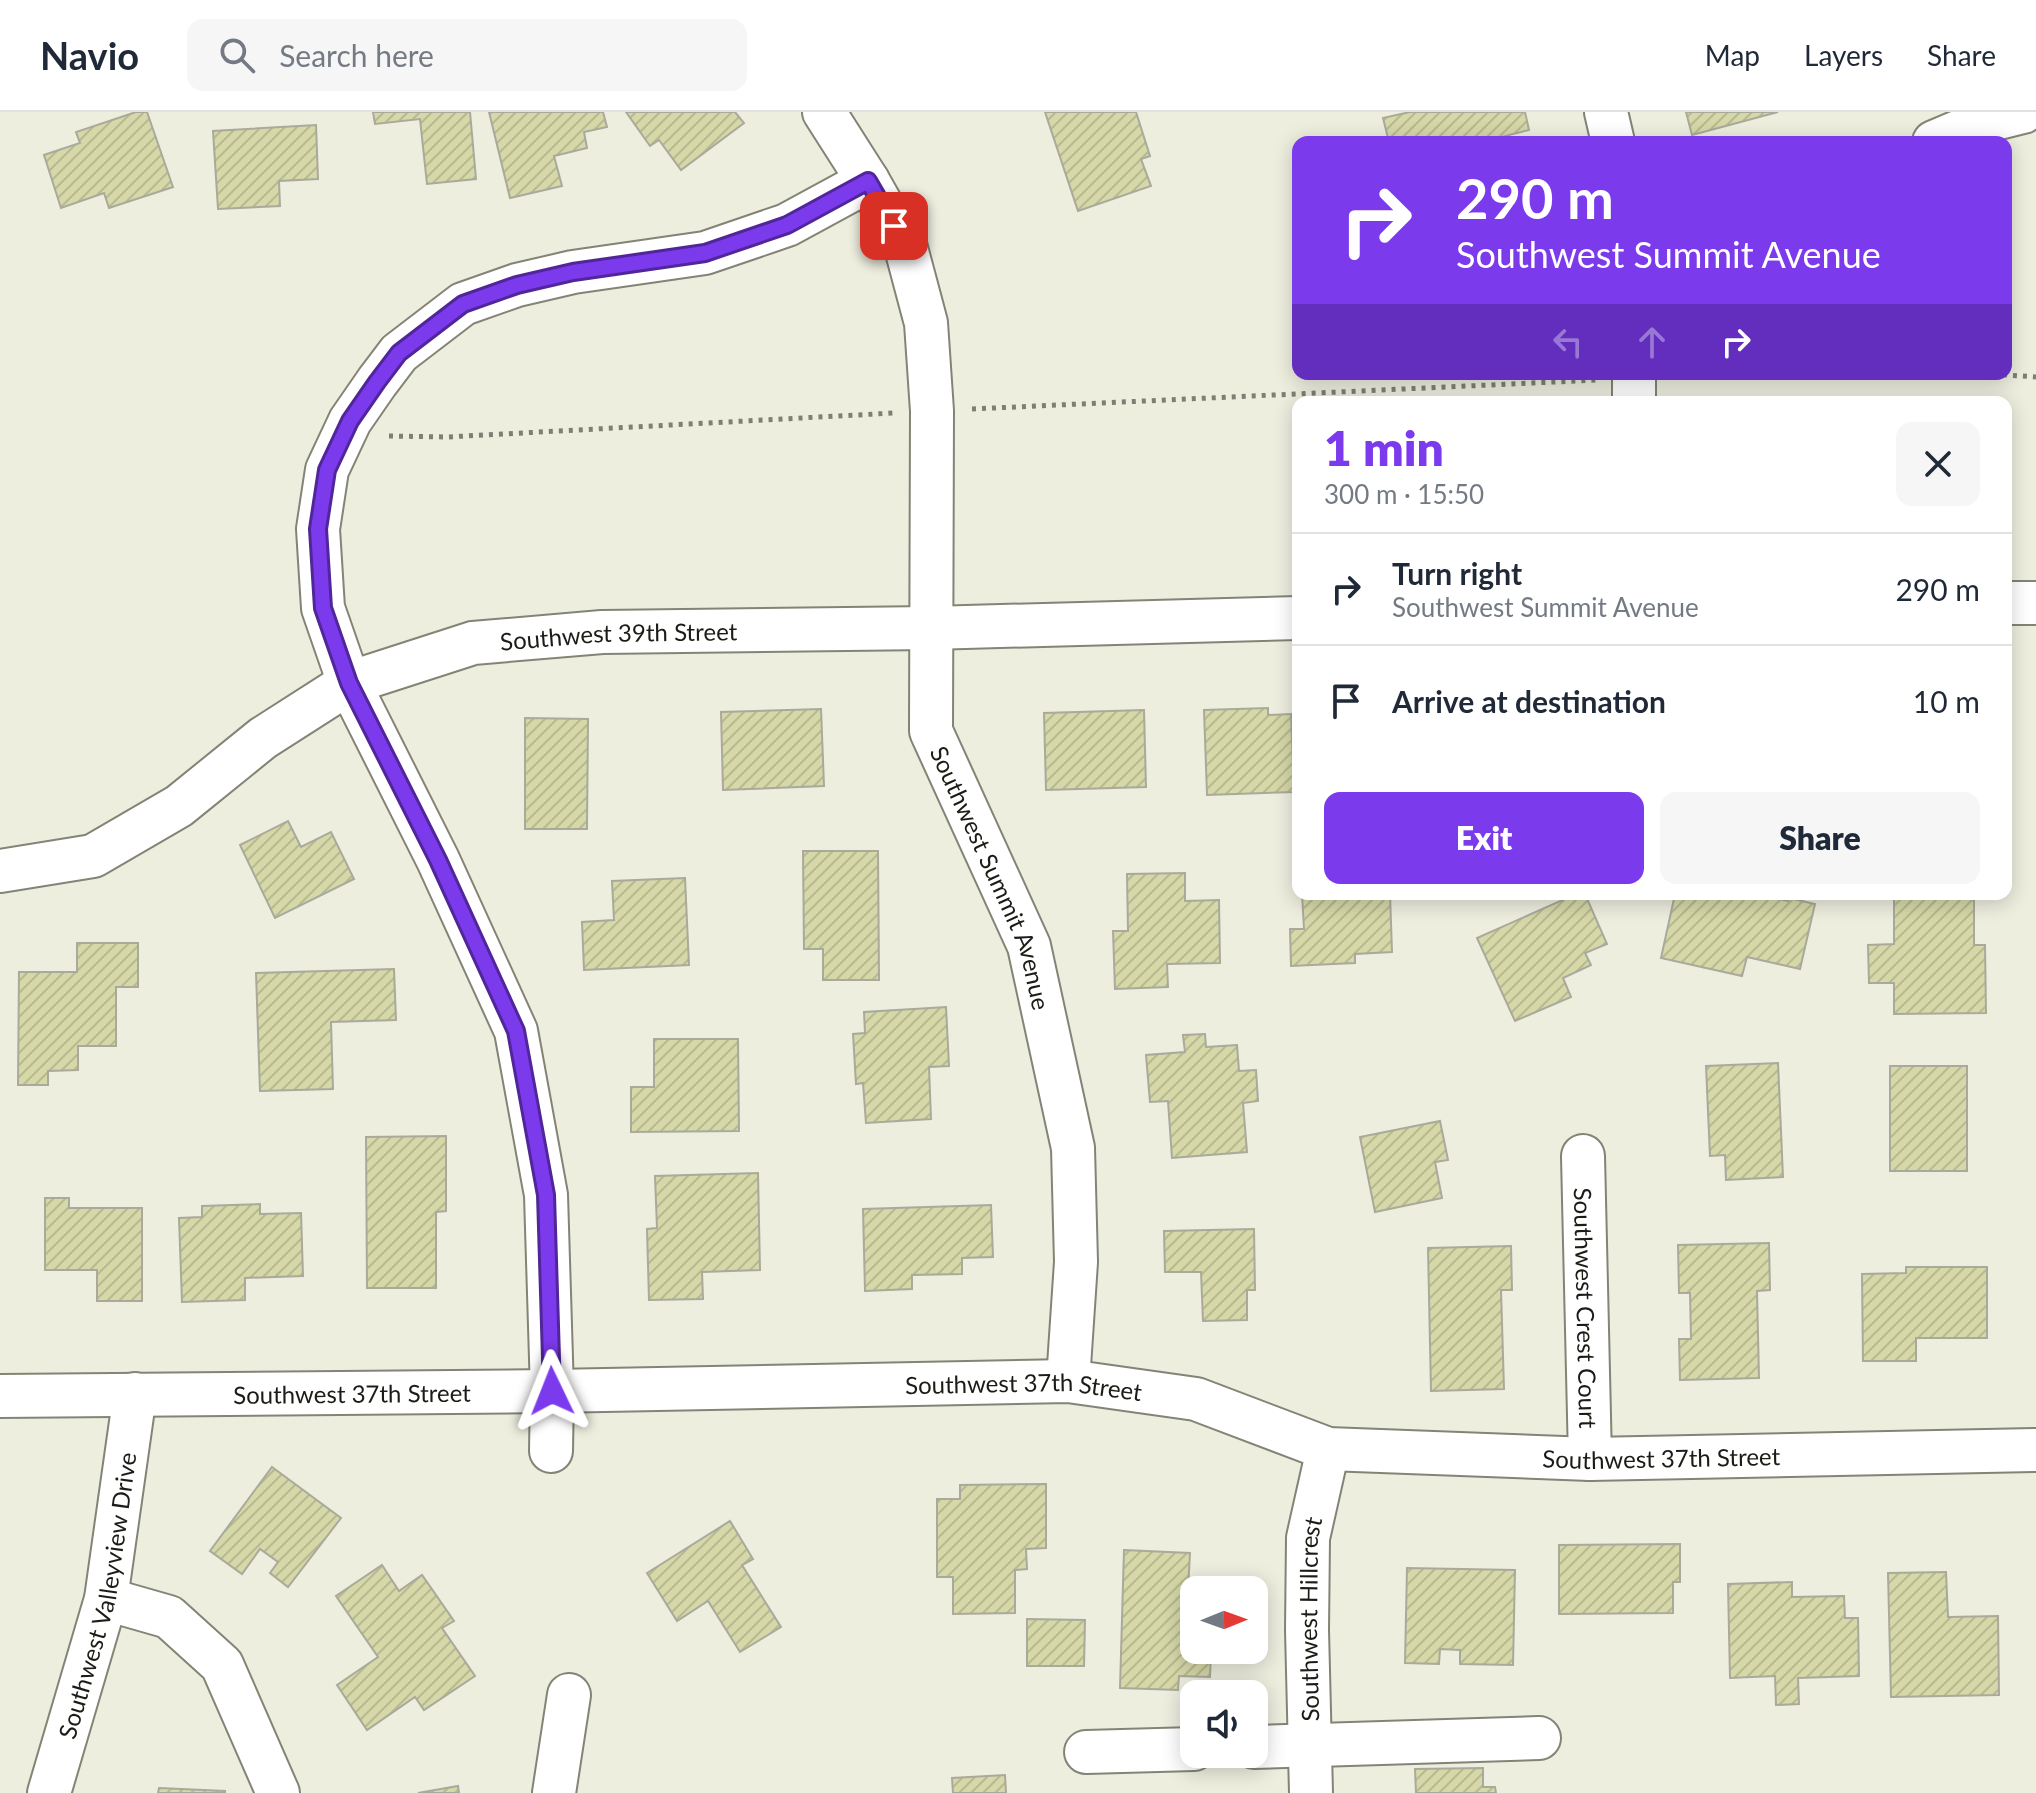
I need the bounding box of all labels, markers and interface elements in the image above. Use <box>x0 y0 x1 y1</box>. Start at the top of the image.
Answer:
search box <box>187 19 747 91</box>
text: Navio <box>40 32 139 78</box>
icon: search <box>215 33 259 77</box>
text: Search here <box>279 37 434 73</box>
text: Map <box>1705 38 1760 72</box>
text: Layers <box>1804 38 1883 72</box>
text: Share <box>1927 38 1996 72</box>
text: 290 m <box>1456 164 1614 231</box>
icon: right <box>1324 168 1428 272</box>
pin <box>860 192 928 260</box>
icon: arrive <box>872 204 916 248</box>
text: Southwest Summit Avenue <box>1456 232 1881 276</box>
icon: left <box>1546 320 1590 364</box>
icon: ahead <box>1630 320 1674 364</box>
icon: right <box>1714 320 1758 364</box>
text: 1 min <box>1324 419 1444 476</box>
button: close <box>1896 422 1980 506</box>
text: 300 m · 15:50 <box>1324 478 1484 510</box>
text: Turn right <box>1392 555 1522 591</box>
icon: right <box>1324 567 1368 611</box>
text: 290 m <box>1895 571 1980 607</box>
text: Southwest Summit Avenue <box>1392 591 1699 623</box>
street label: Southwest 39th Street <box>499 616 738 655</box>
icon: arrive <box>1324 679 1368 723</box>
text: Arrive at destination <box>1392 683 1666 719</box>
text: 10 m <box>1913 683 1980 719</box>
street label: Southwest Summit Avenue <box>925 741 1057 1012</box>
button: Exit <box>1324 792 1644 884</box>
button: Share <box>1660 792 1980 884</box>
street label: Southwest Crest Court <box>1569 1187 1604 1429</box>
position arrow <box>510 1349 594 1433</box>
street label: Southwest 37th Street <box>905 1366 1144 1406</box>
street label: Southwest 37th Street <box>233 1377 471 1408</box>
street label: Southwest 37th Street <box>1542 1441 1781 1474</box>
street label: Southwest Valleyview Drive <box>51 1450 141 1742</box>
street label: Southwest Hillcrest <box>1292 1513 1327 1722</box>
north arrow <box>1180 1576 1268 1664</box>
map controls <box>1180 1576 1268 1768</box>
button: sound <box>1180 1680 1268 1768</box>

